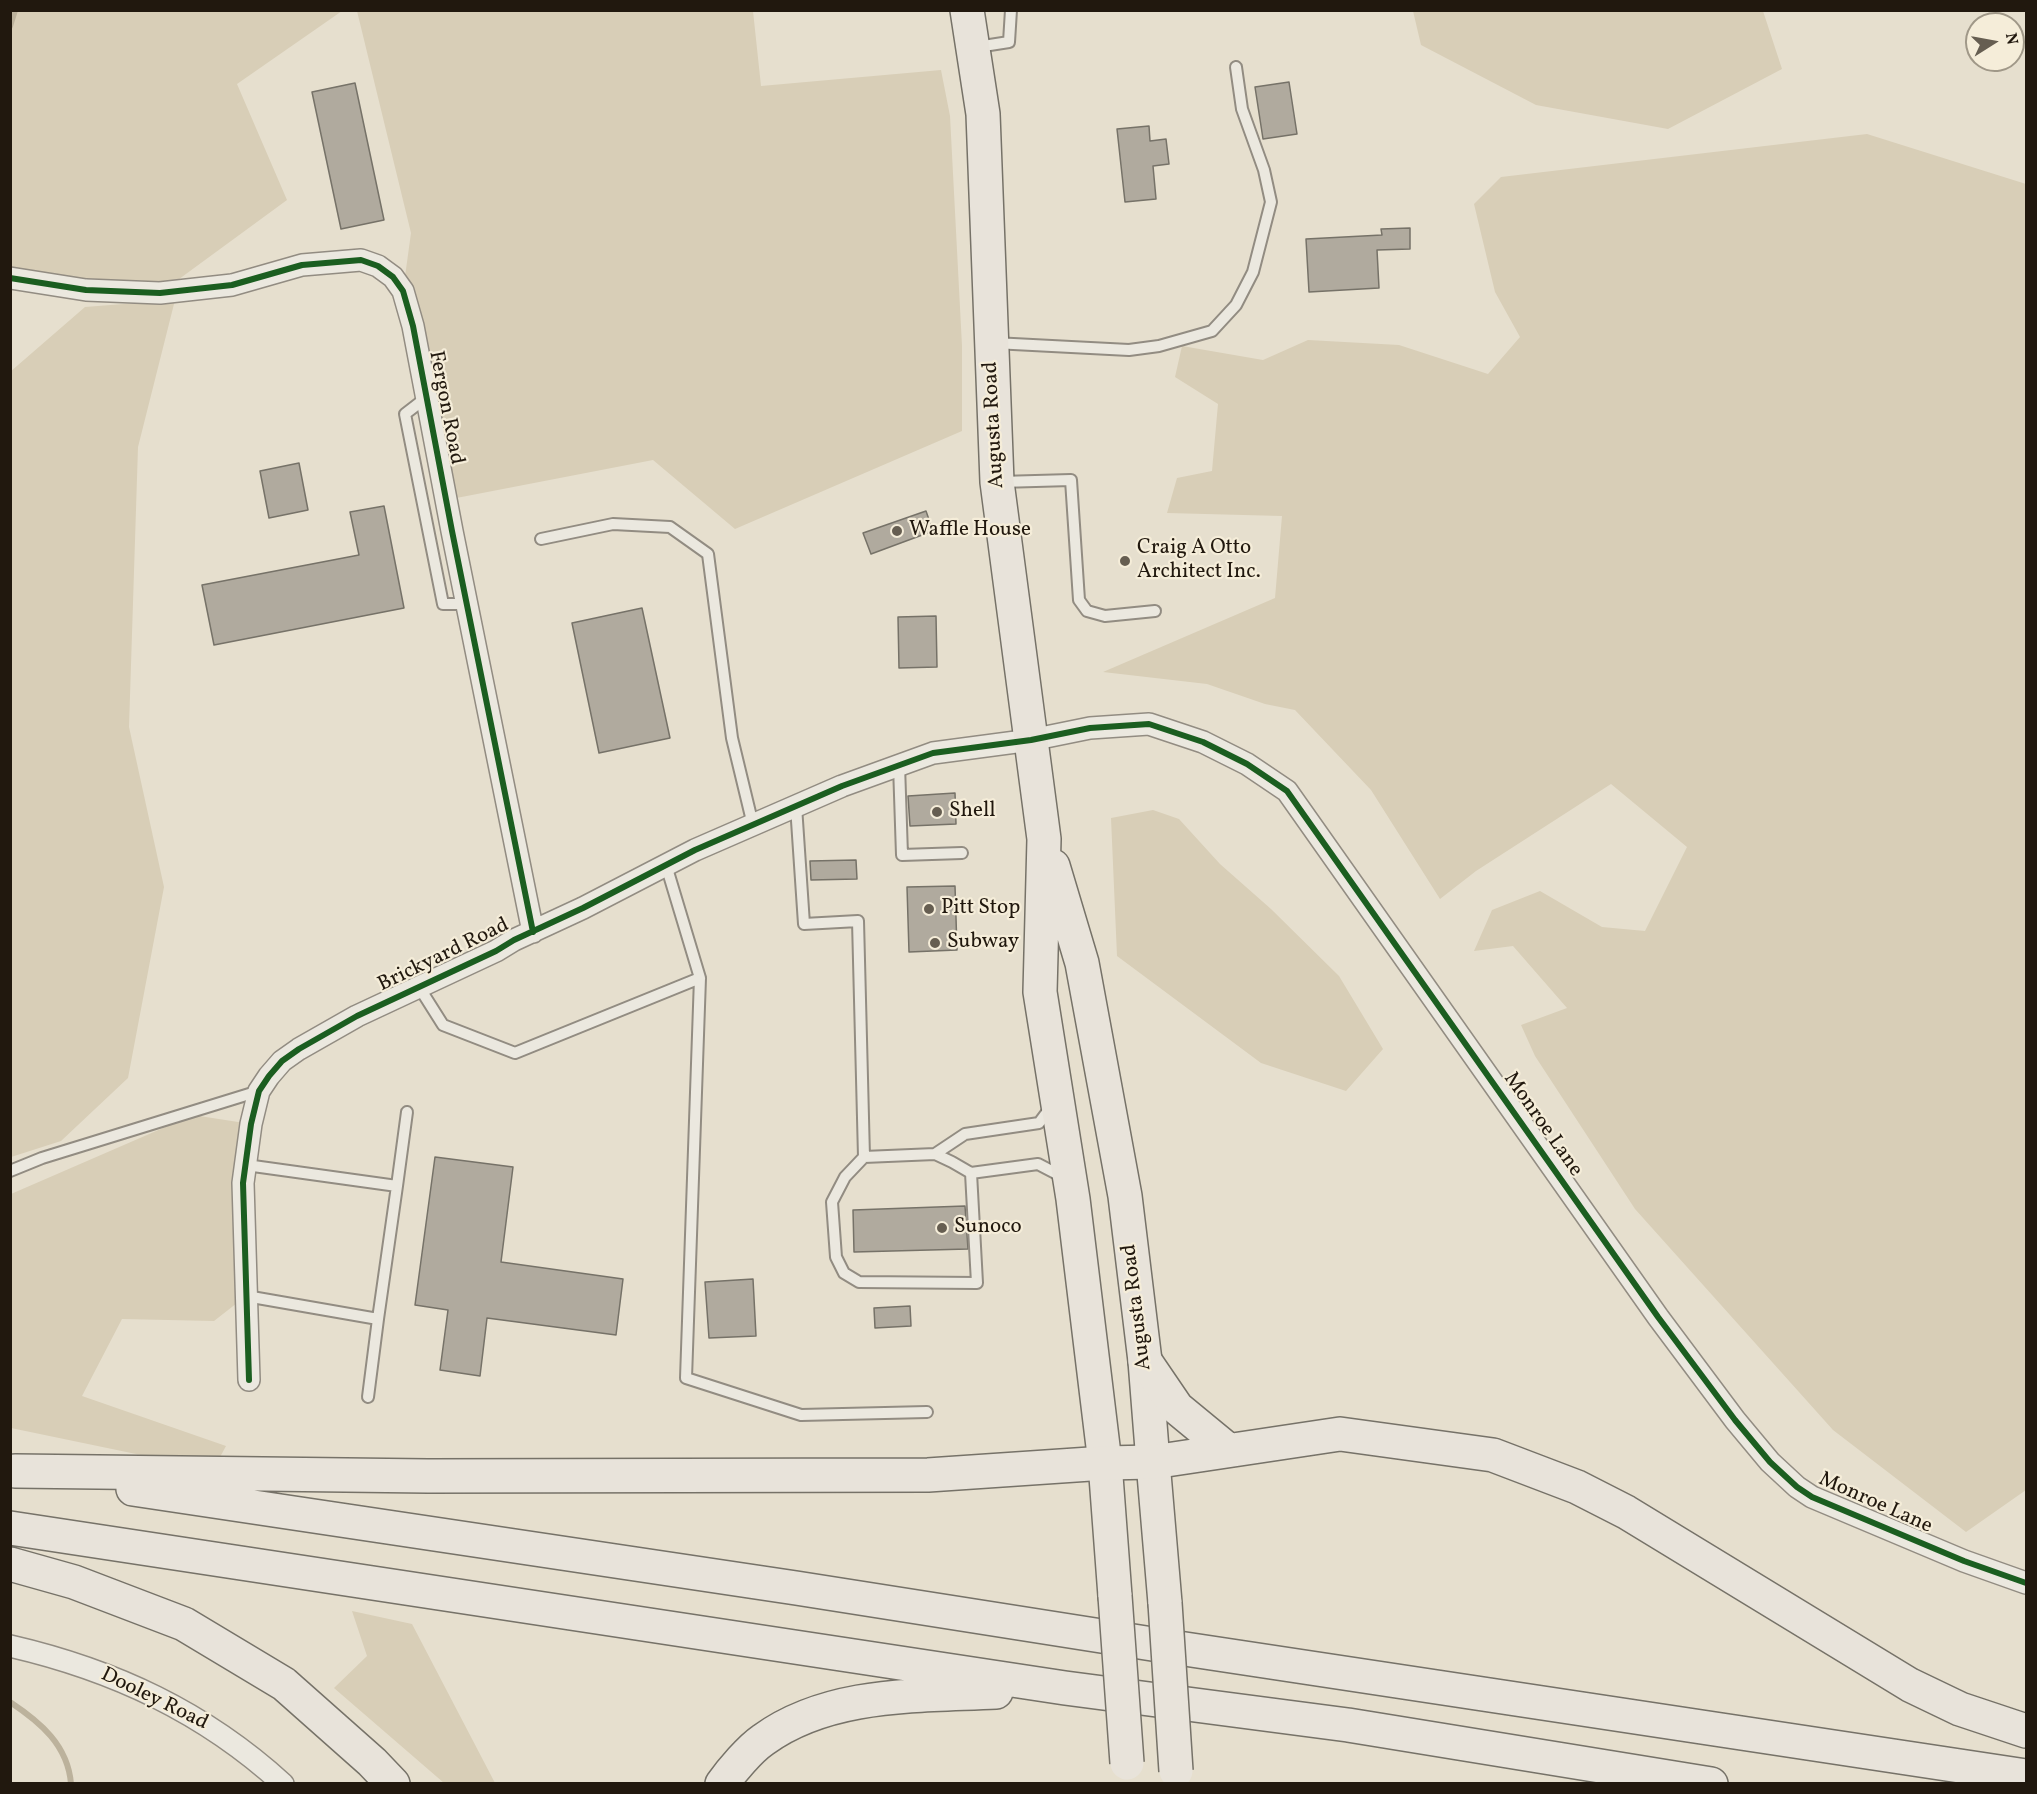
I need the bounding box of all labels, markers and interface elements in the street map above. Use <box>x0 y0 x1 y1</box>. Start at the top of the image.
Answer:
north arrow <box>1965 12 2025 72</box>
text: N <box>1999 31 2023 47</box>
street label: Fergon Road <box>422 349 468 467</box>
street label: Augusta Road <box>979 361 1011 489</box>
place label: Waffle House <box>909 518 1031 544</box>
marker: Waffle House <box>890 524 904 538</box>
place label: Craig A Otto Architect Inc. <box>1137 536 1261 586</box>
marker: Craig A Otto Architect Inc. <box>1118 554 1132 568</box>
place label: Shell <box>949 799 996 825</box>
marker: Shell <box>930 805 944 819</box>
place label: Pitt Stop <box>941 896 1020 922</box>
marker: Pitt Stop <box>922 902 936 916</box>
street label: Brickyard Road <box>374 913 514 999</box>
place label: Subway <box>947 930 1019 956</box>
marker: Subway <box>928 936 942 950</box>
street label: Monroe Lane <box>1497 1068 1587 1182</box>
place label: Sunoco <box>954 1215 1022 1241</box>
marker: Sunoco <box>935 1221 949 1235</box>
street label: Augusta Road <box>1118 1242 1158 1372</box>
street label: Monroe Lane <box>1814 1468 1936 1540</box>
street label: Dooley Road <box>96 1663 212 1737</box>

